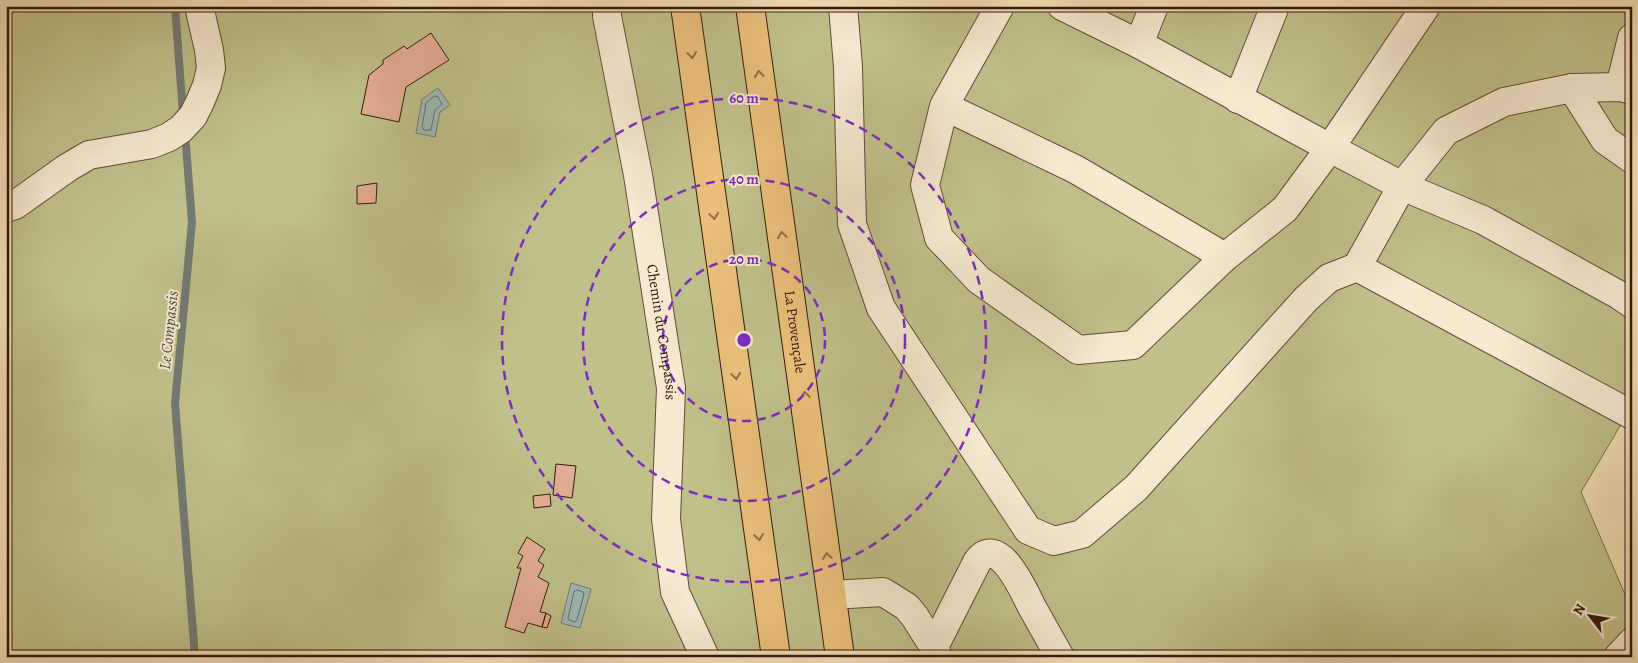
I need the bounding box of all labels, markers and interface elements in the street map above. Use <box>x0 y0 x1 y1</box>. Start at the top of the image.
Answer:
one-way arrow <box>686 51 697 59</box>
one-way arrow <box>755 69 765 78</box>
text: 60 m <box>729 88 759 108</box>
text: 40 m <box>729 169 759 189</box>
one-way arrow <box>708 212 719 220</box>
one-way arrow <box>777 230 788 238</box>
text: 20 m <box>729 249 759 269</box>
street label: Chemin du Compassis <box>642 263 681 401</box>
water label: Le Compassis <box>154 289 184 371</box>
street label: La Provençale <box>779 289 811 375</box>
centre of rings <box>735 331 753 349</box>
one-way arrow <box>731 372 741 381</box>
one-way arrow <box>800 391 810 400</box>
one-way arrow <box>753 534 764 542</box>
one-way arrow <box>822 552 832 561</box>
north arrow <box>1566 590 1616 640</box>
text: N <box>1569 600 1590 619</box>

